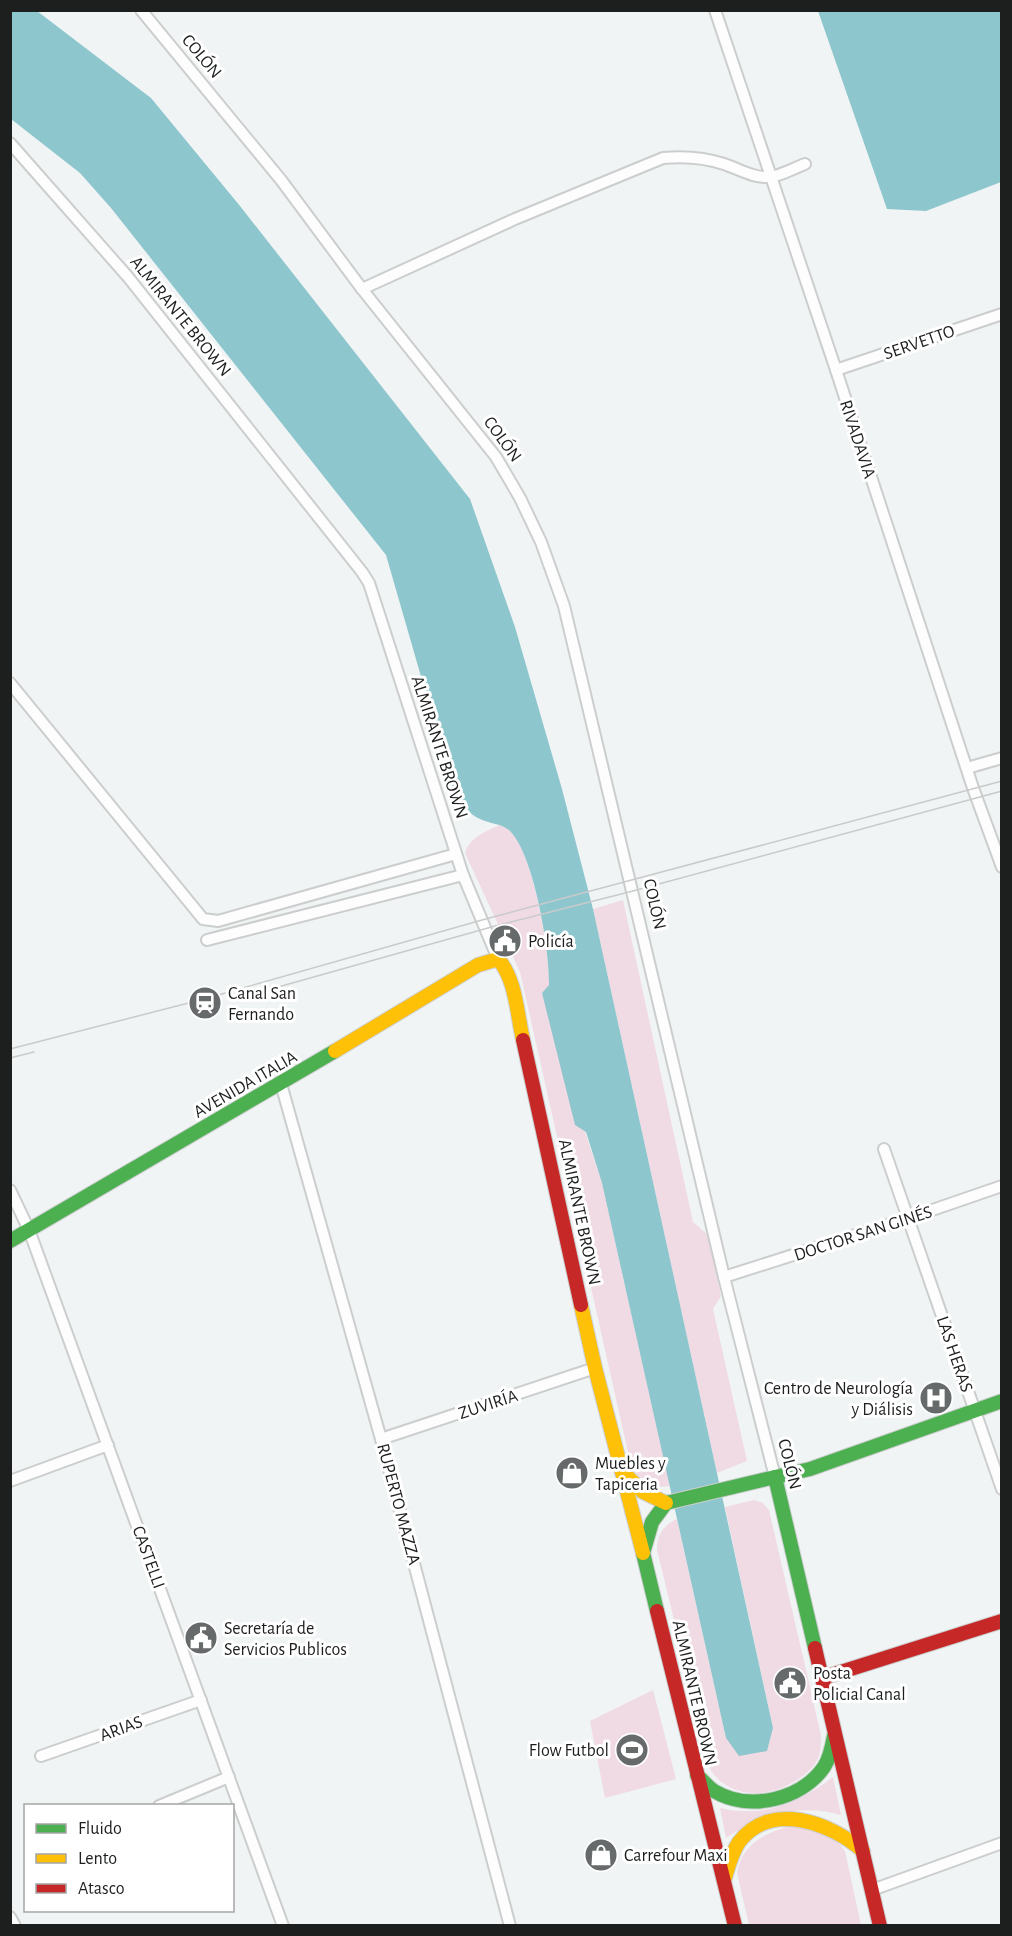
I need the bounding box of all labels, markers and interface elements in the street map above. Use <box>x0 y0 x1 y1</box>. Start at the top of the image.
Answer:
street label: COLÓN <box>178 29 227 82</box>
street label: ALMIRANTE BROWN <box>126 253 234 380</box>
street label: SERVETTO <box>881 322 957 363</box>
street label: RIVADAVIA <box>836 398 878 481</box>
street label: COLÓN <box>480 412 527 466</box>
street label: ALMIRANTE BROWN <box>407 674 471 821</box>
street label: COLÓN <box>639 877 671 931</box>
public building icon: Policía <box>487 923 523 959</box>
place label: Policía <box>528 933 574 951</box>
station icon: Canal San Fernando <box>187 985 223 1021</box>
place label: Canal San Fernando <box>228 985 296 1024</box>
street label: AVENIDA ITALIA <box>191 1048 301 1122</box>
street label: ALMIRANTE BROWN <box>555 1138 603 1287</box>
street label: DOCTOR SAN GINÉS <box>791 1200 935 1265</box>
street label: LAS HERAS <box>933 1314 975 1395</box>
place label: Centro de Neurología y Diálisis <box>764 1380 913 1419</box>
hospital icon: Centro de Neurología y Diálisis <box>918 1380 954 1416</box>
street label: ZUVIRÍA <box>456 1384 521 1423</box>
street label: COLÓN <box>774 1436 807 1491</box>
street label: RUPERTO MAZZA <box>373 1442 423 1567</box>
shop icon: Muebles y Tapiceria <box>554 1455 590 1491</box>
place label: Muebles y Tapiceria <box>595 1455 666 1494</box>
street label: CASTELLI <box>128 1524 168 1591</box>
street label: ALMIRANTE BROWN <box>669 1619 720 1768</box>
public building icon: Secretaría de Servicios Publicos <box>183 1620 219 1656</box>
place label: Secretaría de Servicios Publicos <box>224 1620 347 1659</box>
public building icon: Posta Policial Canal <box>772 1665 808 1701</box>
place label: Posta Policial Canal <box>813 1665 906 1704</box>
street label: ARIAS <box>98 1713 145 1745</box>
sports icon: Flow Futbol <box>614 1732 650 1768</box>
place label: Flow Futbol <box>529 1742 609 1760</box>
legend <box>24 1804 234 1912</box>
text: Fluido <box>78 1820 122 1838</box>
shop icon: Carrefour Maxi <box>583 1837 619 1873</box>
place label: Carrefour Maxi <box>624 1847 728 1865</box>
text: Lento <box>78 1850 117 1868</box>
text: Atasco <box>78 1880 125 1898</box>

